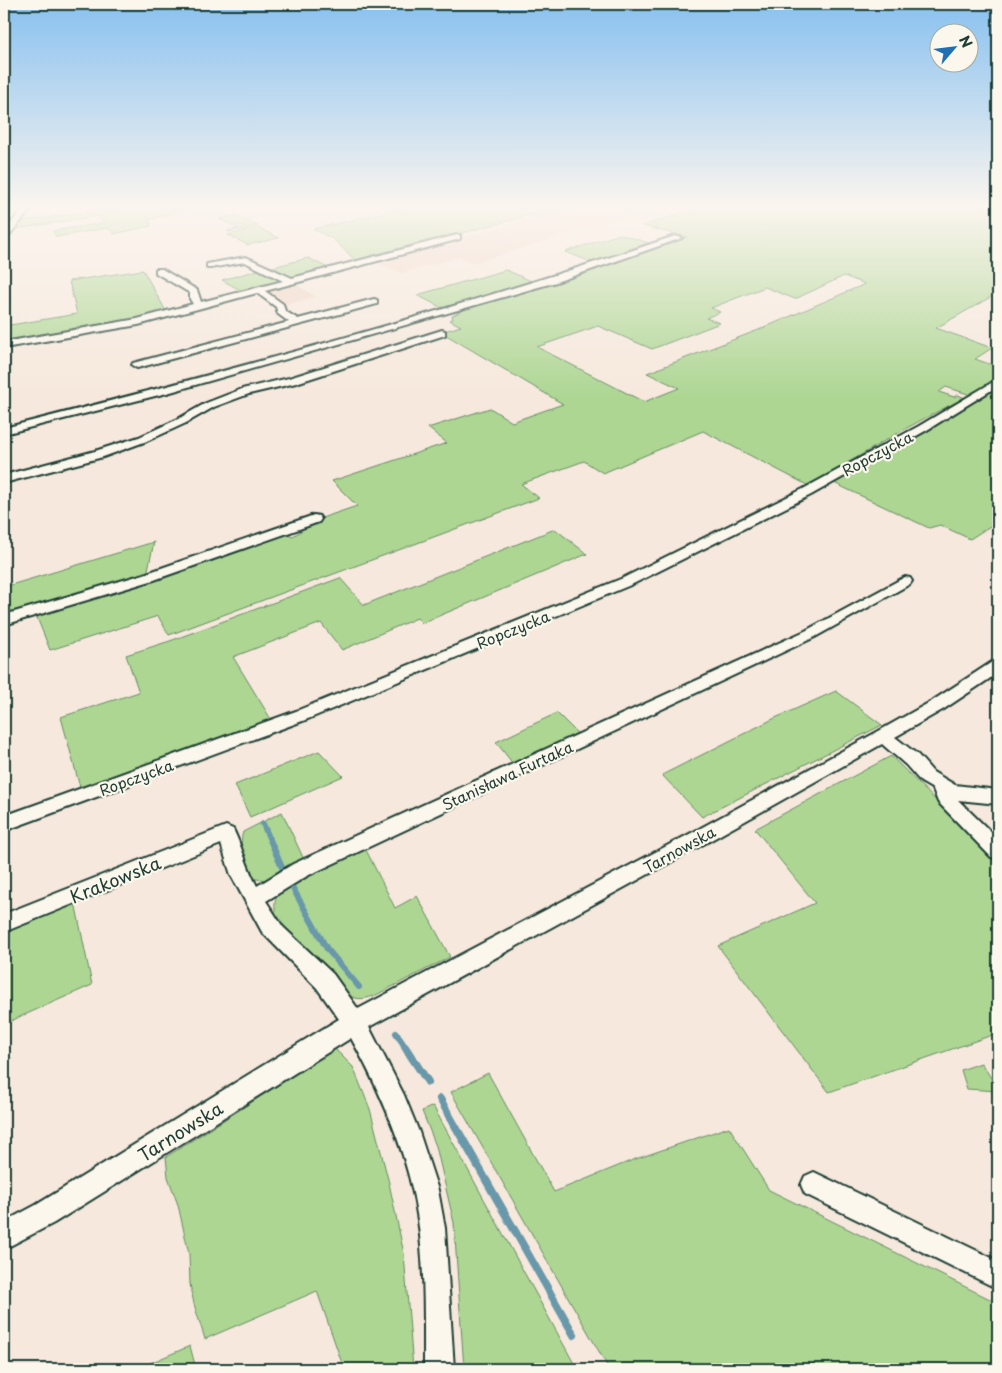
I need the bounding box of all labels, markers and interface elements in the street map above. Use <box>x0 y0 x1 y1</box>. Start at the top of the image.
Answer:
north arrow <box>930 22 980 72</box>
text: N <box>954 32 978 51</box>
street label: Ropczycka <box>837 424 917 481</box>
street label: Ropczycka <box>473 604 554 654</box>
street label: Stanisława Furtaka <box>438 735 576 815</box>
street label: Ropczycka <box>96 753 177 801</box>
street label: Tarnowska <box>639 819 720 878</box>
street label: Krakowska <box>65 848 165 910</box>
street label: Tarnowska <box>132 1094 228 1168</box>

